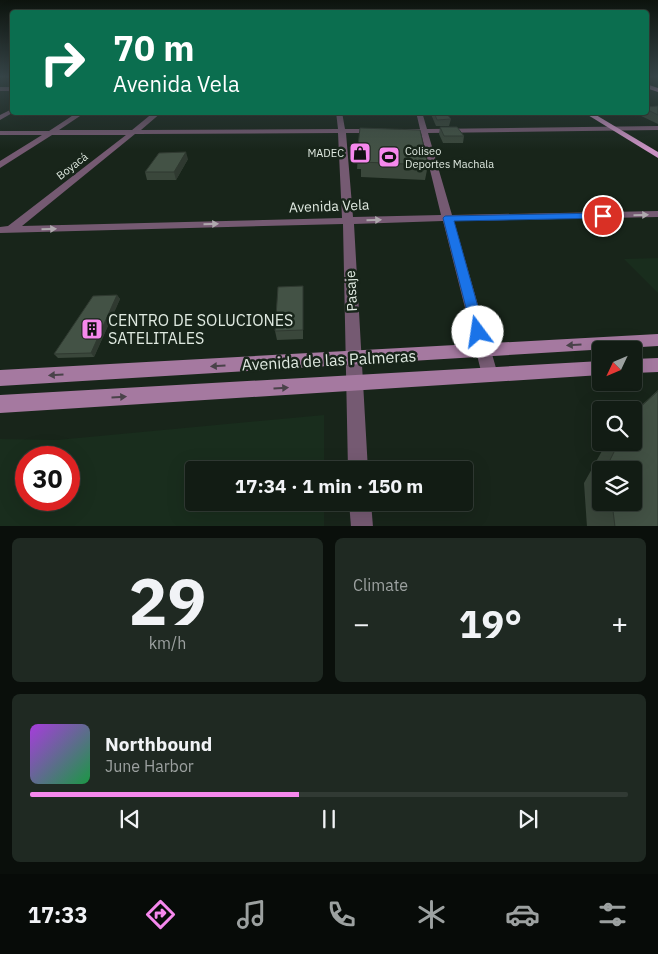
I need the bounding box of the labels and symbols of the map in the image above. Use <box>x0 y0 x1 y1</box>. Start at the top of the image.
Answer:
shop icon: MADEC <box>348 141 372 165</box>
place label: Coliseo Deportes Machala <box>405 144 494 171</box>
sports icon: Coliseo Deportes Machala <box>377 145 401 169</box>
place label: MADEC <box>307 146 344 160</box>
street label: Boyacá <box>54 149 91 183</box>
pin <box>582 195 624 237</box>
street label: Avenida Vela <box>288 196 370 216</box>
one-way arrow <box>633 211 649 219</box>
one-way arrow <box>366 216 382 224</box>
one-way arrow <box>203 220 219 228</box>
one-way arrow <box>41 224 57 232</box>
street label: Pasaje <box>341 270 361 312</box>
position arrow <box>451 305 503 357</box>
place label: CENTRO DE SOLUCIONES SATELITALES <box>108 310 293 348</box>
building icon: CENTRO DE SOLUCIONES SATELITALES <box>80 317 104 341</box>
north arrow <box>592 341 642 391</box>
one-way arrow <box>566 342 582 350</box>
street label: Avenida de las Palmeras <box>241 345 417 375</box>
one-way arrow <box>210 362 226 370</box>
one-way arrow <box>47 371 63 379</box>
one-way arrow <box>273 383 289 391</box>
one-way arrow <box>111 393 127 401</box>
speed limit sign: 30 <box>15 446 80 511</box>

